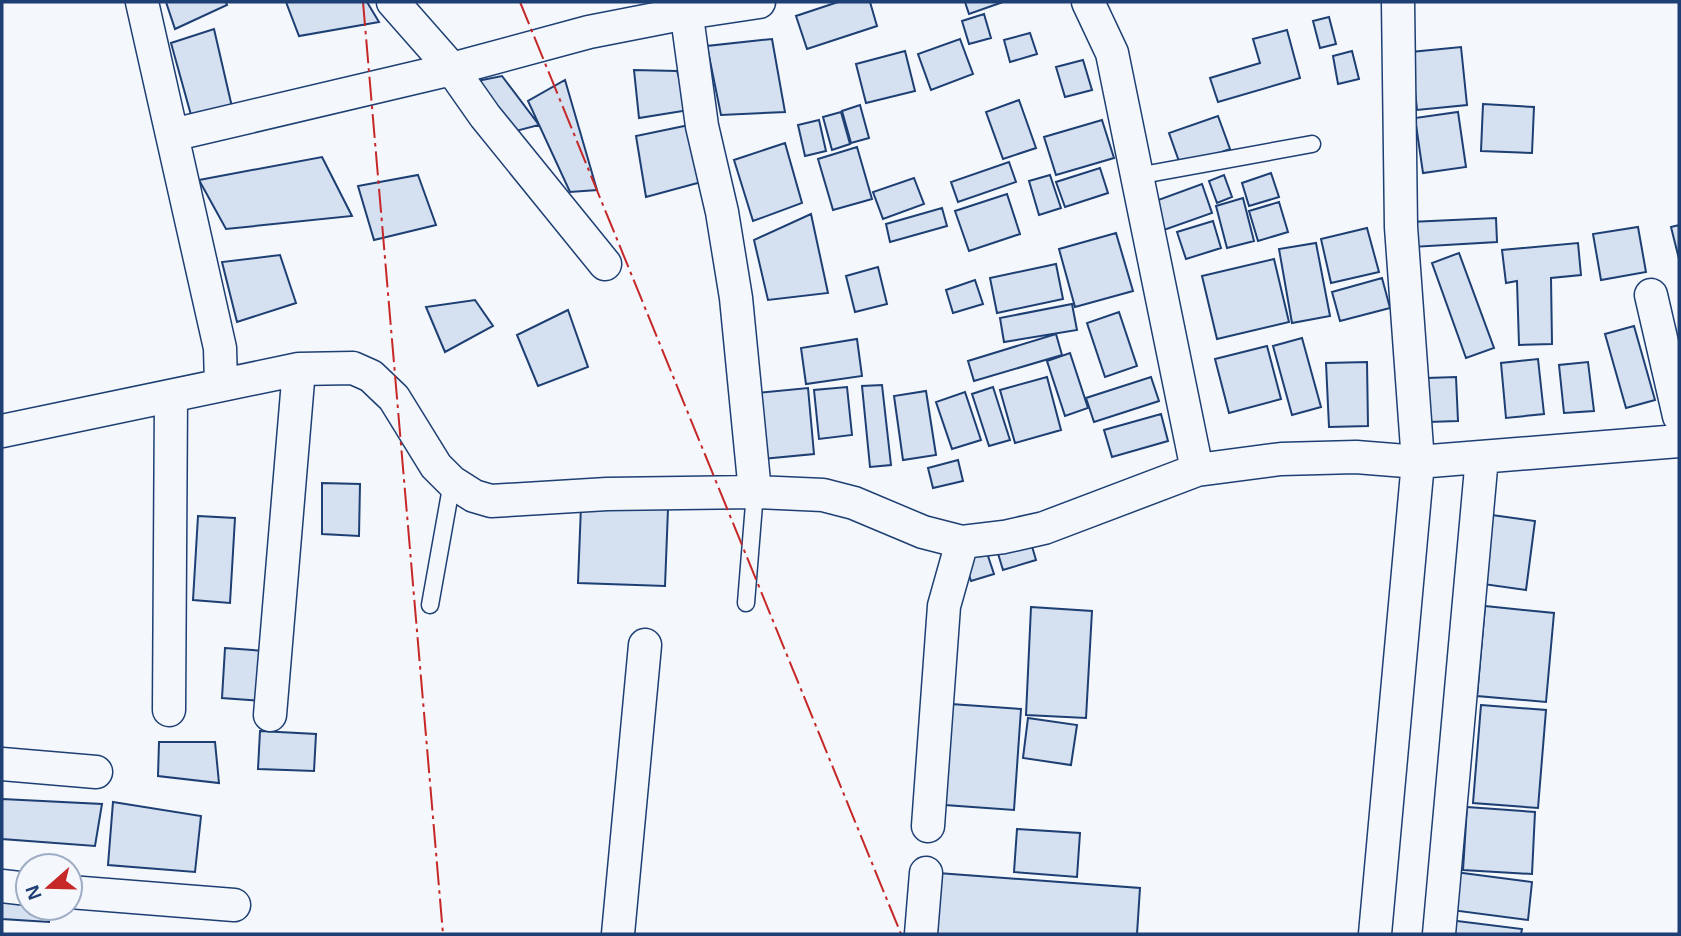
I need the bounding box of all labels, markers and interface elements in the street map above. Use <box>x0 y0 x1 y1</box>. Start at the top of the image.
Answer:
north arrow <box>14 852 84 922</box>
text: N <box>21 883 46 903</box>

